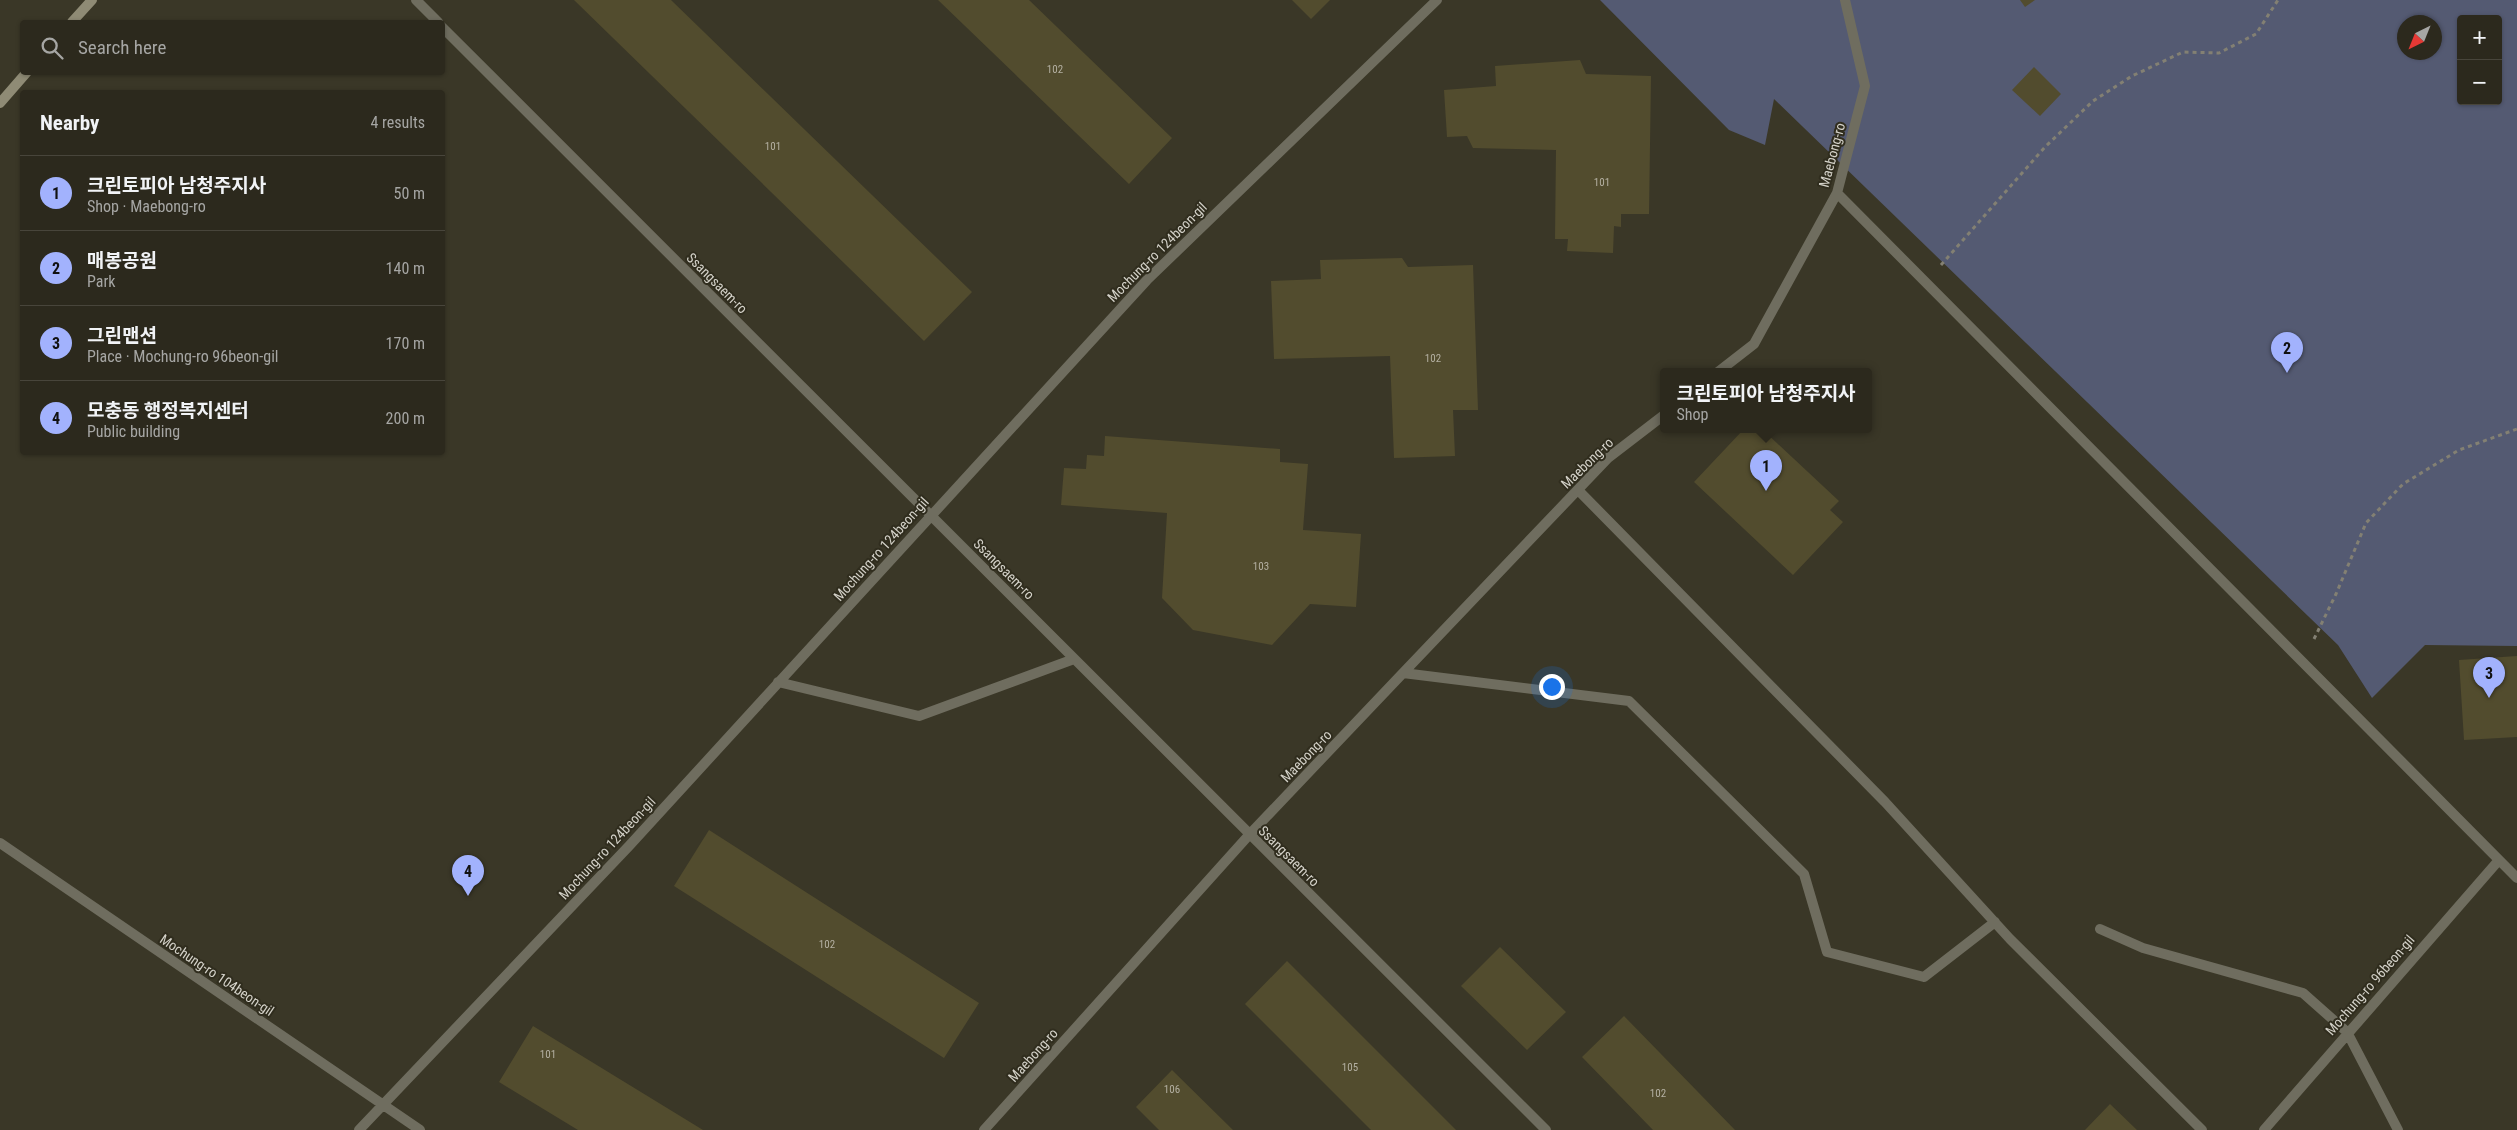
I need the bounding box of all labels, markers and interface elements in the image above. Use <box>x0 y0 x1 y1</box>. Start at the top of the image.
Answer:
north arrow <box>2397 15 2442 60</box>
map controls <box>2457 15 2502 105</box>
button: + <box>2457 15 2502 60</box>
search box <box>20 20 445 75</box>
icon: search <box>38 34 66 62</box>
text: Search here <box>78 36 166 59</box>
button: − <box>2457 60 2502 105</box>
house number: 102 <box>1047 63 1063 76</box>
text: Nearby <box>40 111 99 135</box>
text: 4 results <box>370 113 425 132</box>
street label: Maebong-ro <box>1816 121 1848 189</box>
house number: 101 <box>765 140 781 153</box>
text: 크린토피아 남청주지사 <box>87 174 266 197</box>
house number: 101 <box>1594 176 1610 189</box>
text: 1 <box>52 184 60 203</box>
text: 50 m <box>393 184 425 203</box>
text: Shop · Maebong-ro <box>87 197 206 216</box>
street label: Mochung-ro 124beon-gil <box>1104 199 1210 305</box>
text: 매봉공원 <box>87 249 157 272</box>
street label: Ssangsaem-ro <box>683 249 751 317</box>
text: 2 <box>52 259 60 278</box>
text: 140 m <box>386 259 425 278</box>
text: Park <box>87 272 116 291</box>
text: 그린맨션 <box>87 324 157 347</box>
pin: 2 <box>2271 332 2303 373</box>
text: 3 <box>52 334 60 353</box>
text: 170 m <box>386 334 425 353</box>
text: Place · Mochung-ro 96beon-gil <box>87 347 279 366</box>
house number: 102 <box>1425 352 1441 365</box>
popup <box>1660 368 1872 433</box>
text: 크린토피아 남청주지사 <box>1676 382 1856 405</box>
text: 모충동 행정복지센터 <box>87 399 249 422</box>
text: Shop <box>1676 405 1708 424</box>
text: 4 <box>52 409 60 428</box>
text: 200 m <box>386 409 425 428</box>
text: Public building <box>87 422 180 441</box>
street label: Maebong-ro <box>1558 434 1616 492</box>
pin: 1 <box>1750 450 1782 491</box>
street label: Mochung-ro 124beon-gil <box>830 494 932 604</box>
street label: Ssangsaem-ro <box>970 535 1038 603</box>
house number: 103 <box>1253 560 1269 573</box>
pin: 3 <box>2473 657 2505 698</box>
your location <box>1539 674 1565 700</box>
street label: Maebong-ro <box>1277 727 1335 785</box>
street label: Mochung-ro 124beon-gil <box>555 794 659 902</box>
street label: Ssangsaem-ro <box>1255 822 1323 890</box>
pin: 4 <box>452 855 484 896</box>
street label: Mochung-ro 104beon-gil <box>157 931 277 1019</box>
street label: Mochung-ro 96beon-gil <box>2322 932 2418 1038</box>
house number: 102 <box>819 938 835 951</box>
street label: Maebong-ro <box>1005 1025 1061 1085</box>
house number: 101 <box>540 1048 556 1061</box>
house number: 105 <box>1342 1061 1358 1074</box>
house number: 106 <box>1164 1083 1180 1096</box>
house number: 102 <box>1650 1087 1666 1100</box>

